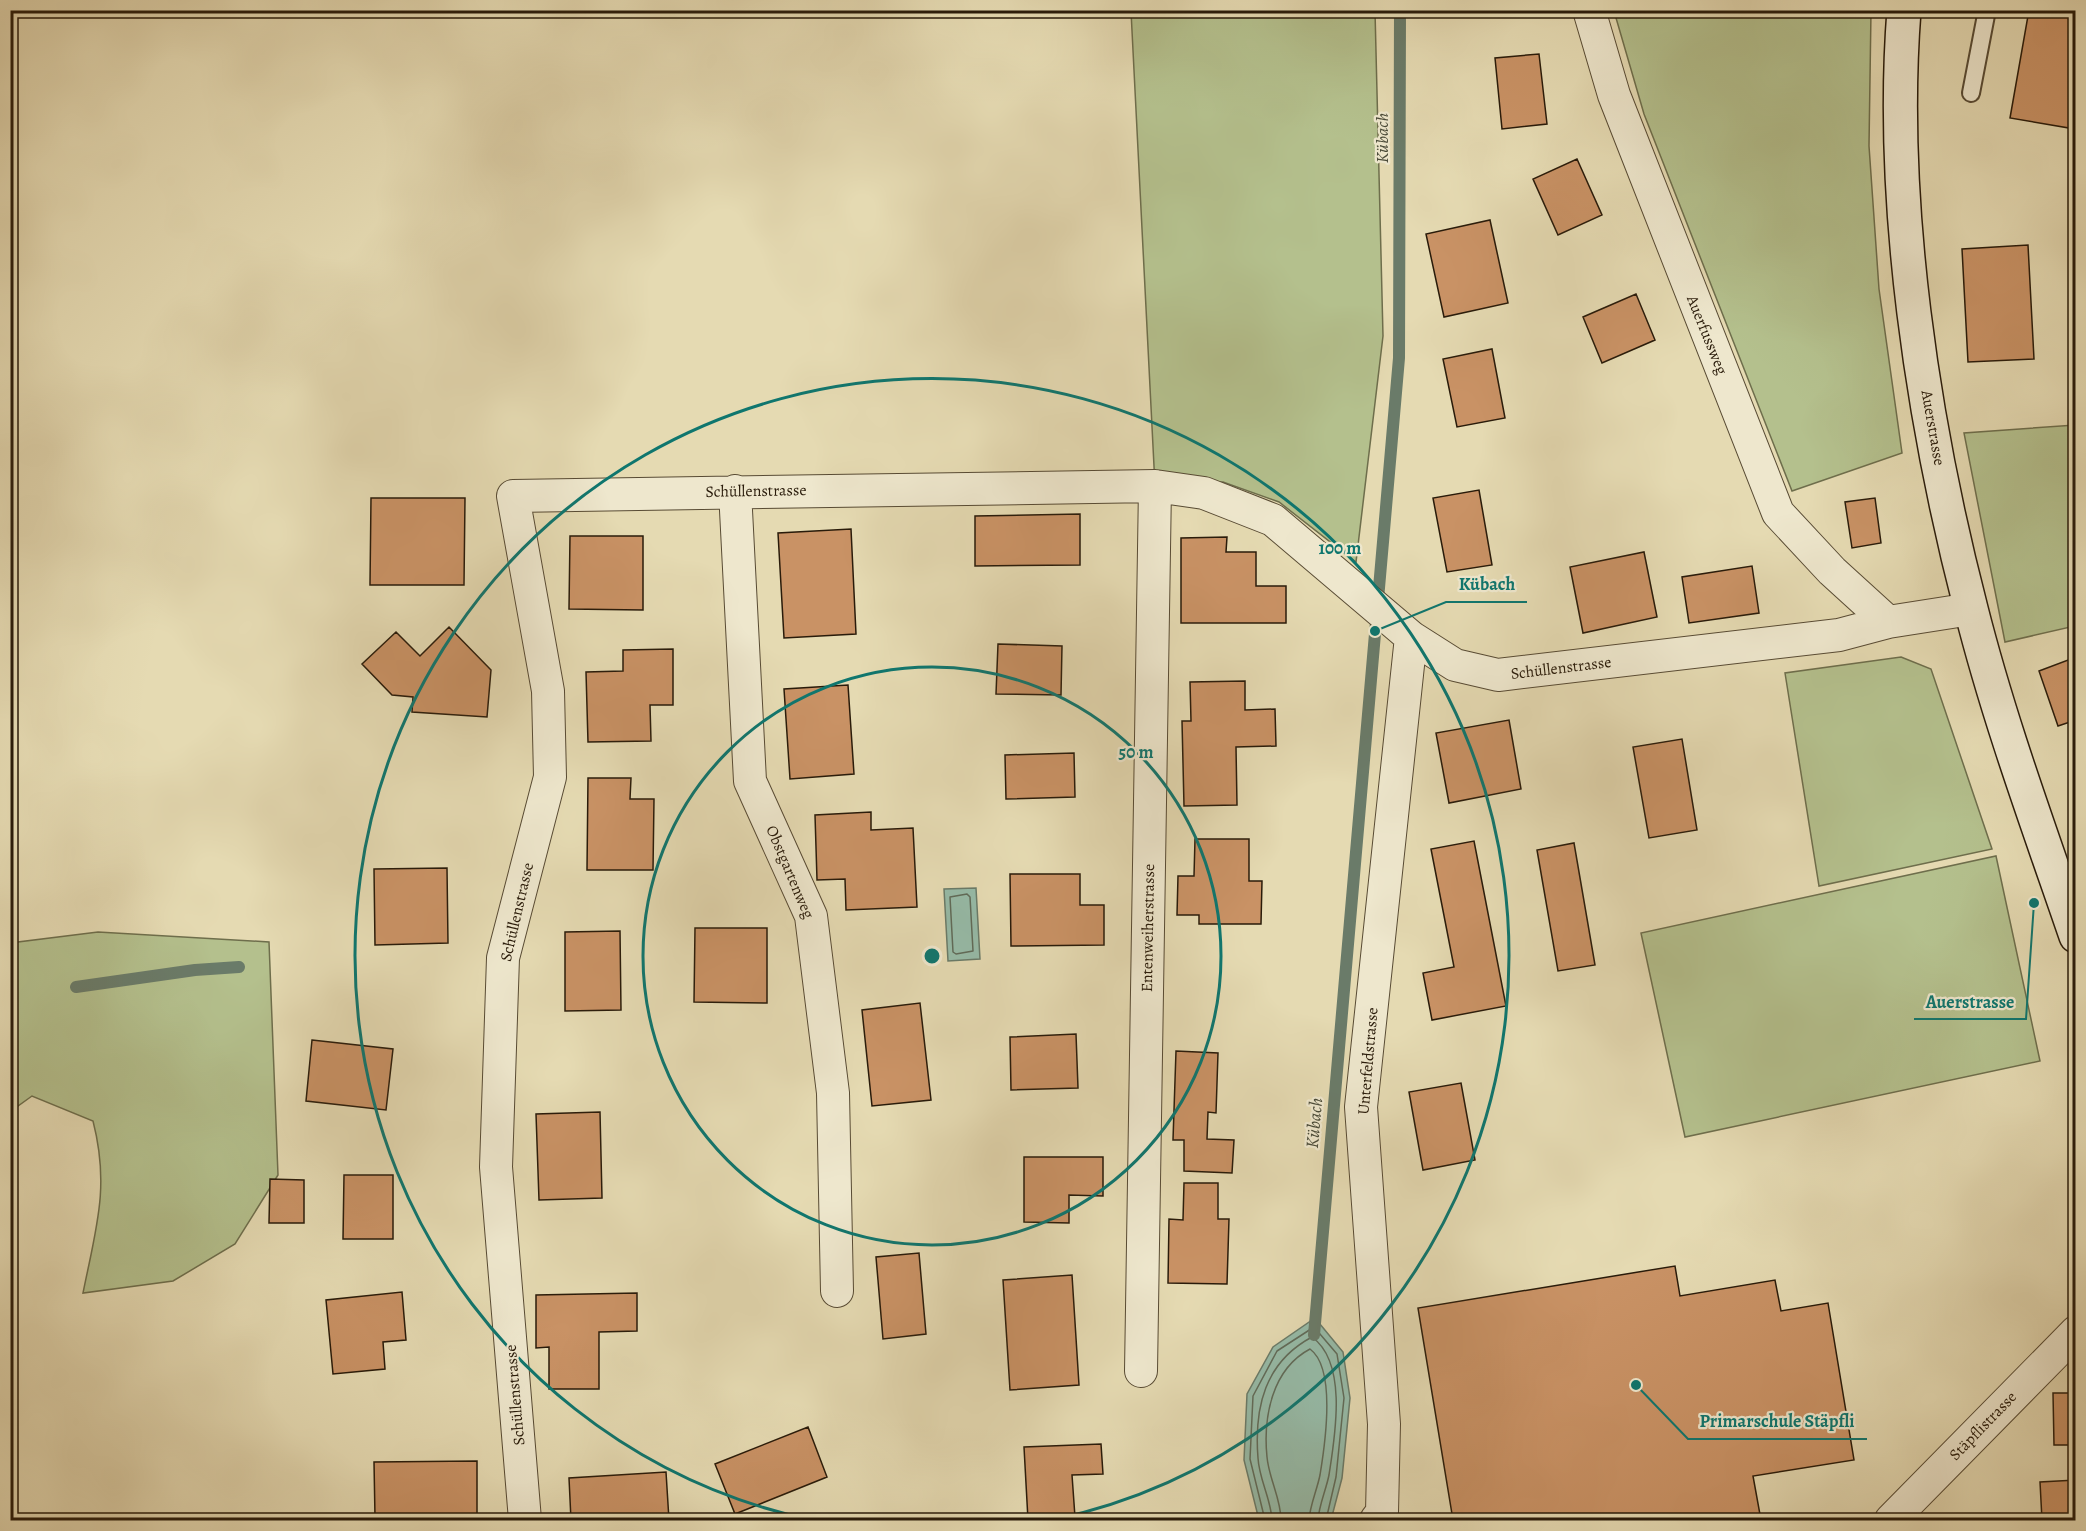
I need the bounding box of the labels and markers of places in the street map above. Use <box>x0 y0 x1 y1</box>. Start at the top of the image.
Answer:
callout: Kübach <box>1446 566 1527 602</box>
centre of rings <box>922 946 942 966</box>
callout: Auerstrasse <box>1914 983 2026 1019</box>
callout: Primarschule Stäpfli <box>1688 1403 1867 1439</box>

